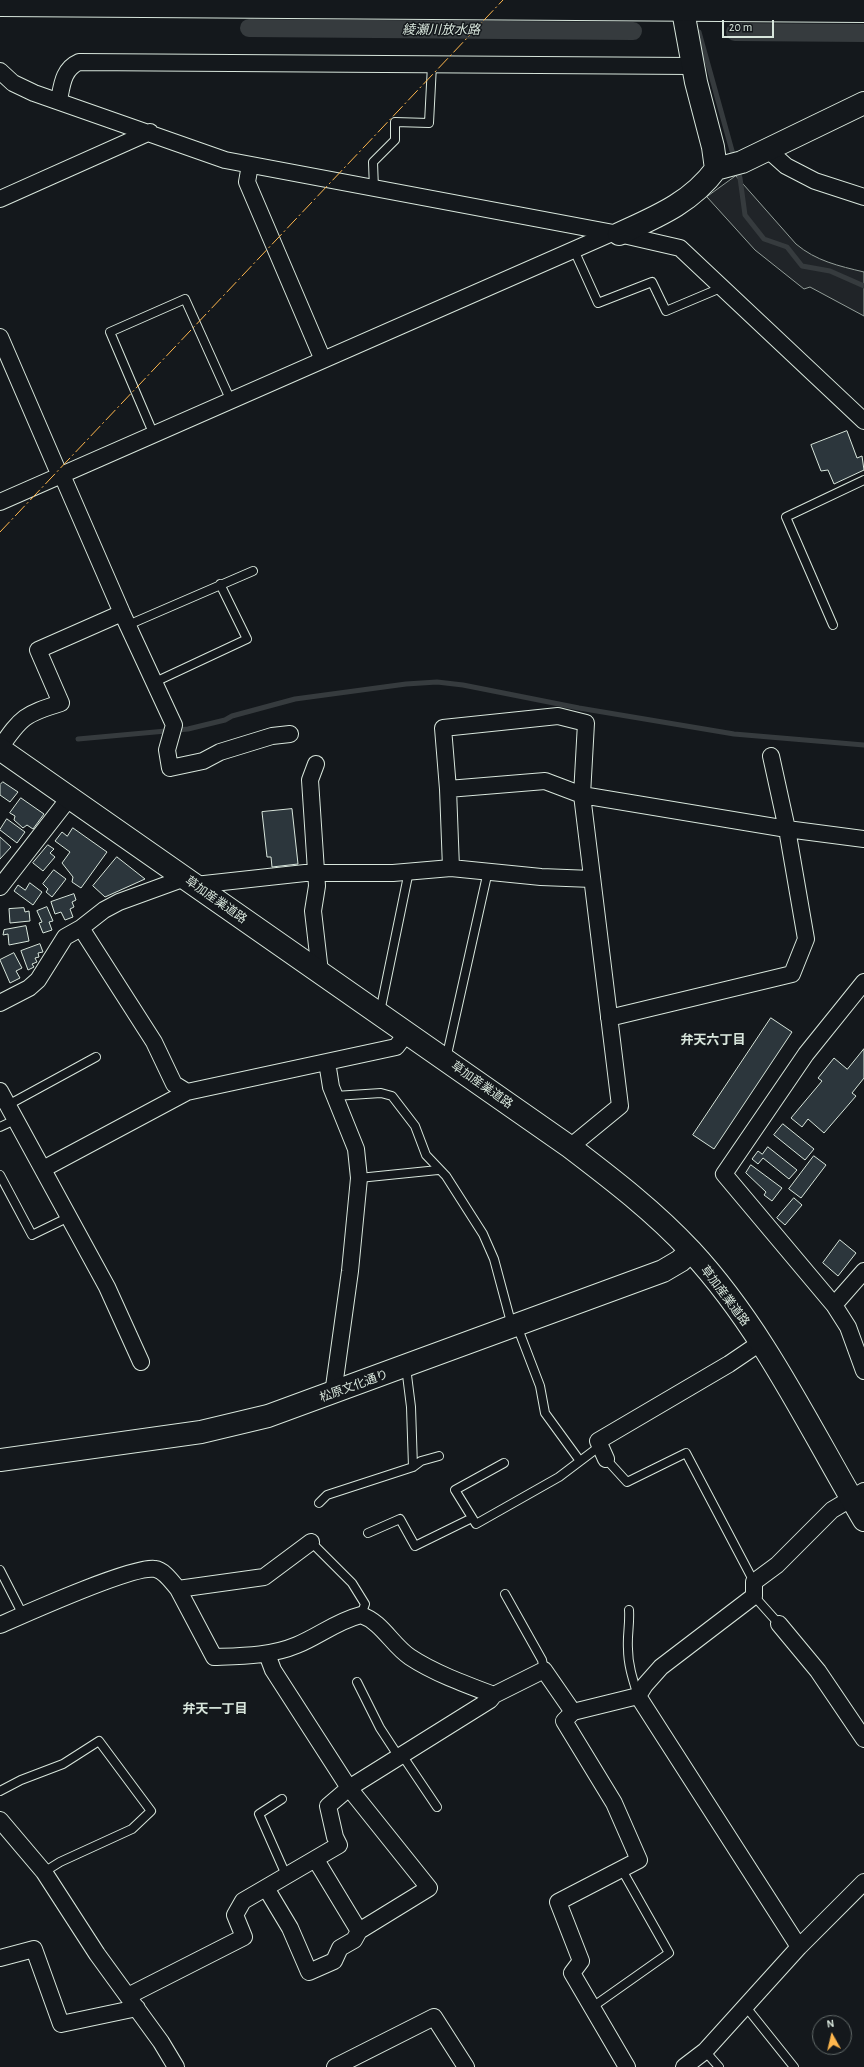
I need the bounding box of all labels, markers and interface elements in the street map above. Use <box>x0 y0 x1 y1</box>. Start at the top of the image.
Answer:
scale bar <box>724 12 776 38</box>
text: 20 m <box>729 21 752 33</box>
water label: 綾瀬川放水路 <box>402 22 480 38</box>
street label: 草加産業道路 <box>182 873 250 927</box>
district label: 弁天六丁目 <box>681 1032 745 1048</box>
street label: 草加産業道路 <box>448 1058 516 1112</box>
street label: 草加産業道路 <box>698 1263 752 1329</box>
street label: 松原文化通り <box>318 1367 390 1405</box>
district label: 弁天一丁目 <box>183 1701 247 1717</box>
north arrow <box>812 2015 852 2055</box>
text: N <box>826 2018 835 2030</box>

